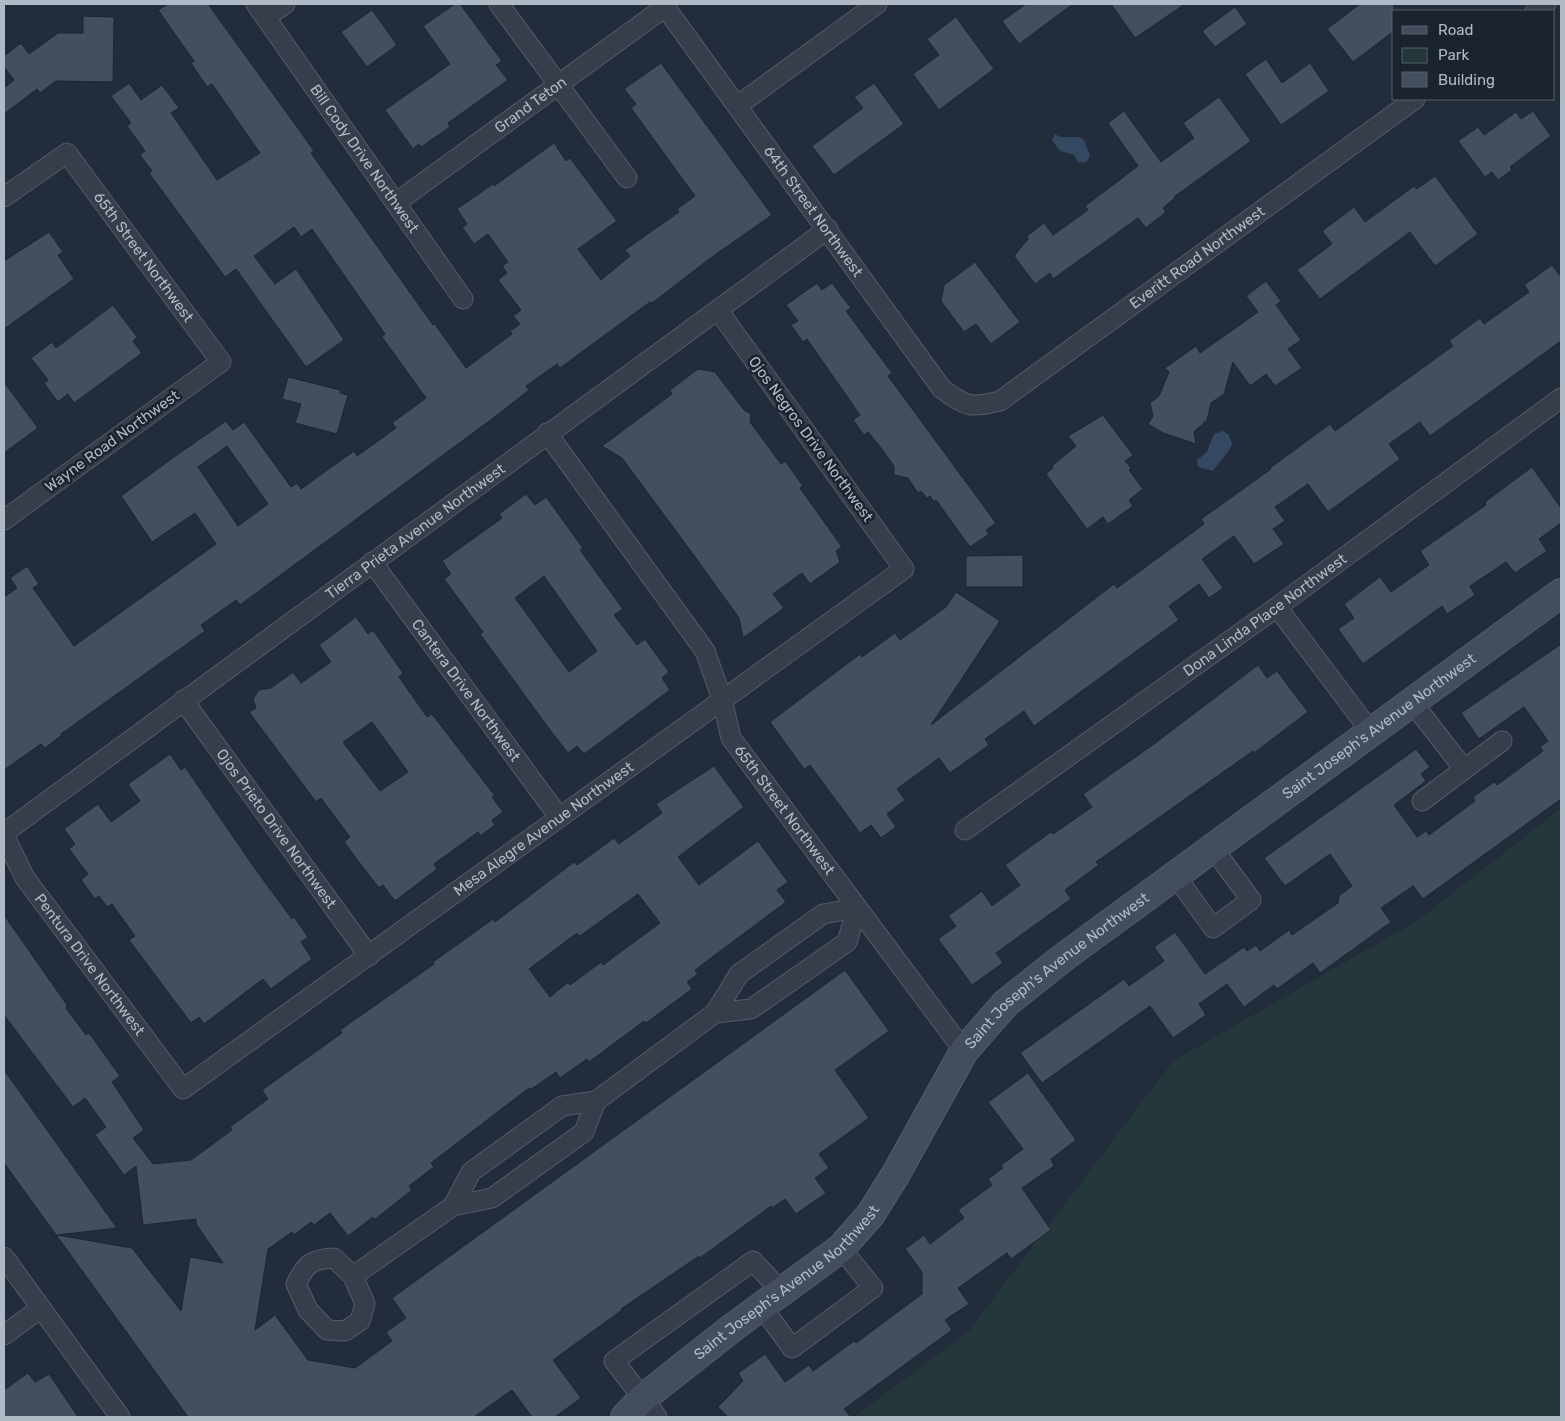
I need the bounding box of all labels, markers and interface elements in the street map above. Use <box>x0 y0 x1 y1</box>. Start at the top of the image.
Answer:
legend <box>1392 10 1555 100</box>
text: Road <box>1438 21 1474 39</box>
text: Park <box>1438 46 1469 64</box>
text: Building <box>1438 71 1495 89</box>
street label: Grand Teton <box>491 73 570 137</box>
street label: Bill Cody Drive Northwest <box>306 81 423 236</box>
street label: 64th Street Northwest <box>760 142 867 280</box>
street label: 65th Street Northwest <box>90 188 198 326</box>
street label: Everitt Road Northwest <box>1126 202 1268 313</box>
street label: Ojos Negros Drive Northwest <box>745 353 877 525</box>
street label: Wayne Road Northwest <box>41 386 183 496</box>
street label: Tierra Prieta Avenue Northwest <box>322 460 509 603</box>
street label: Dona Linda Place Northwest <box>1180 550 1350 680</box>
street label: Cantera Drive Northwest <box>408 615 524 765</box>
street label: Saint Joseph's Avenue Northwest <box>1279 649 1479 803</box>
street label: 65th Street Northwest <box>730 742 839 879</box>
street label: Ojos Prieto Drive Northwest <box>213 745 340 912</box>
street label: Mesa Alegre Avenue Northwest <box>450 758 637 900</box>
street label: Saint Joseph's Avenue Northwest <box>961 889 1153 1053</box>
street label: Pentura Drive Northwest <box>31 890 149 1039</box>
street label: Saint Joseph's Avenue Northwest <box>690 1202 883 1364</box>

